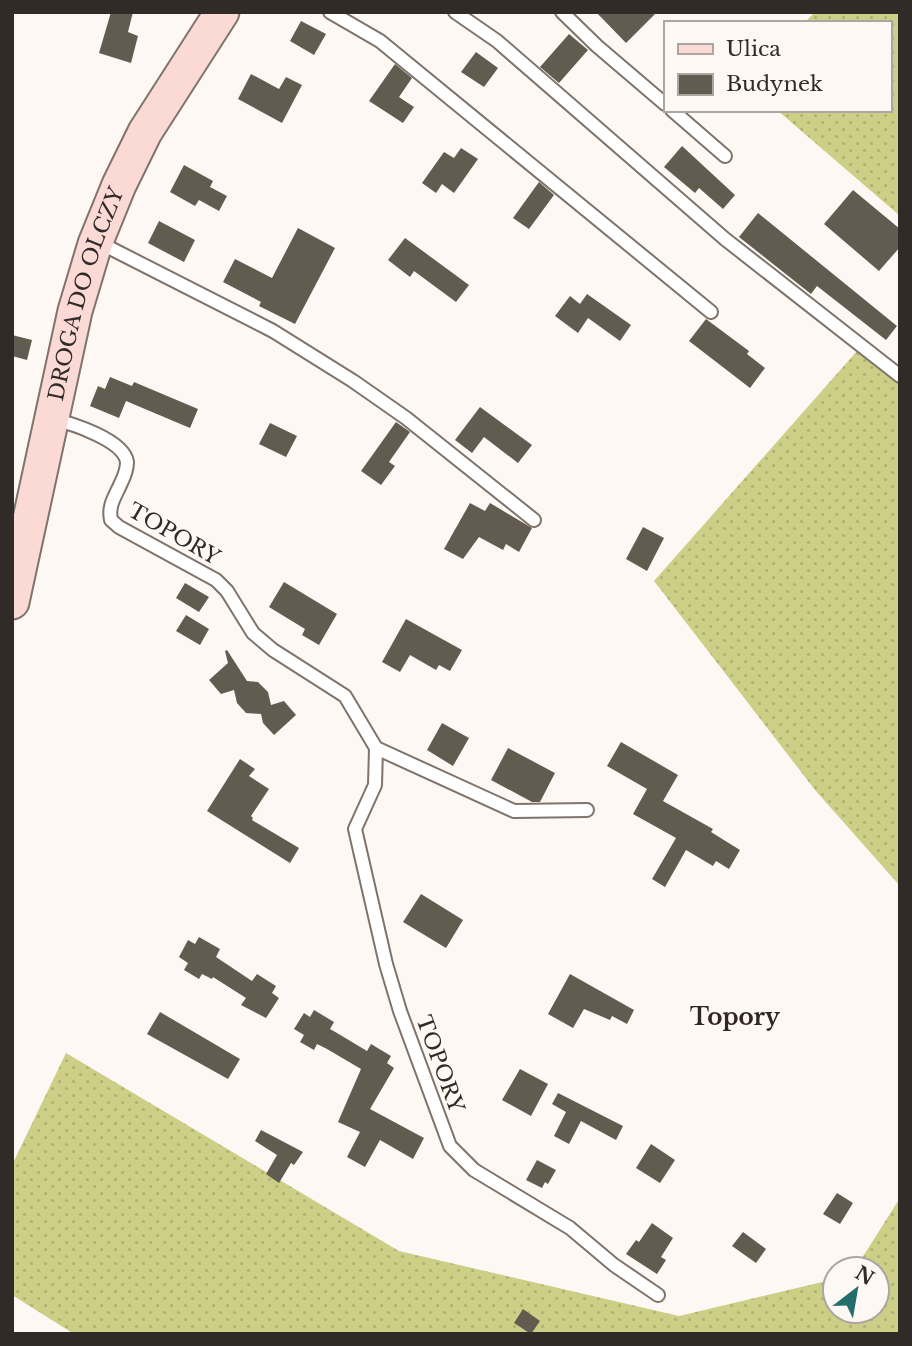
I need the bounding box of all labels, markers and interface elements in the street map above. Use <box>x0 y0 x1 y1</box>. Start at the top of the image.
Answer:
legend <box>664 21 891 112</box>
text: Ulica <box>726 36 781 62</box>
text: Budynek <box>726 71 823 97</box>
street label: DROGA DO OLCZY <box>43 183 130 403</box>
street label: TOPORY <box>124 497 225 571</box>
district label: Topory <box>690 1003 781 1031</box>
street label: TOPORY <box>410 1012 470 1117</box>
north arrow <box>821 1255 891 1325</box>
text: N <box>851 1261 878 1290</box>

